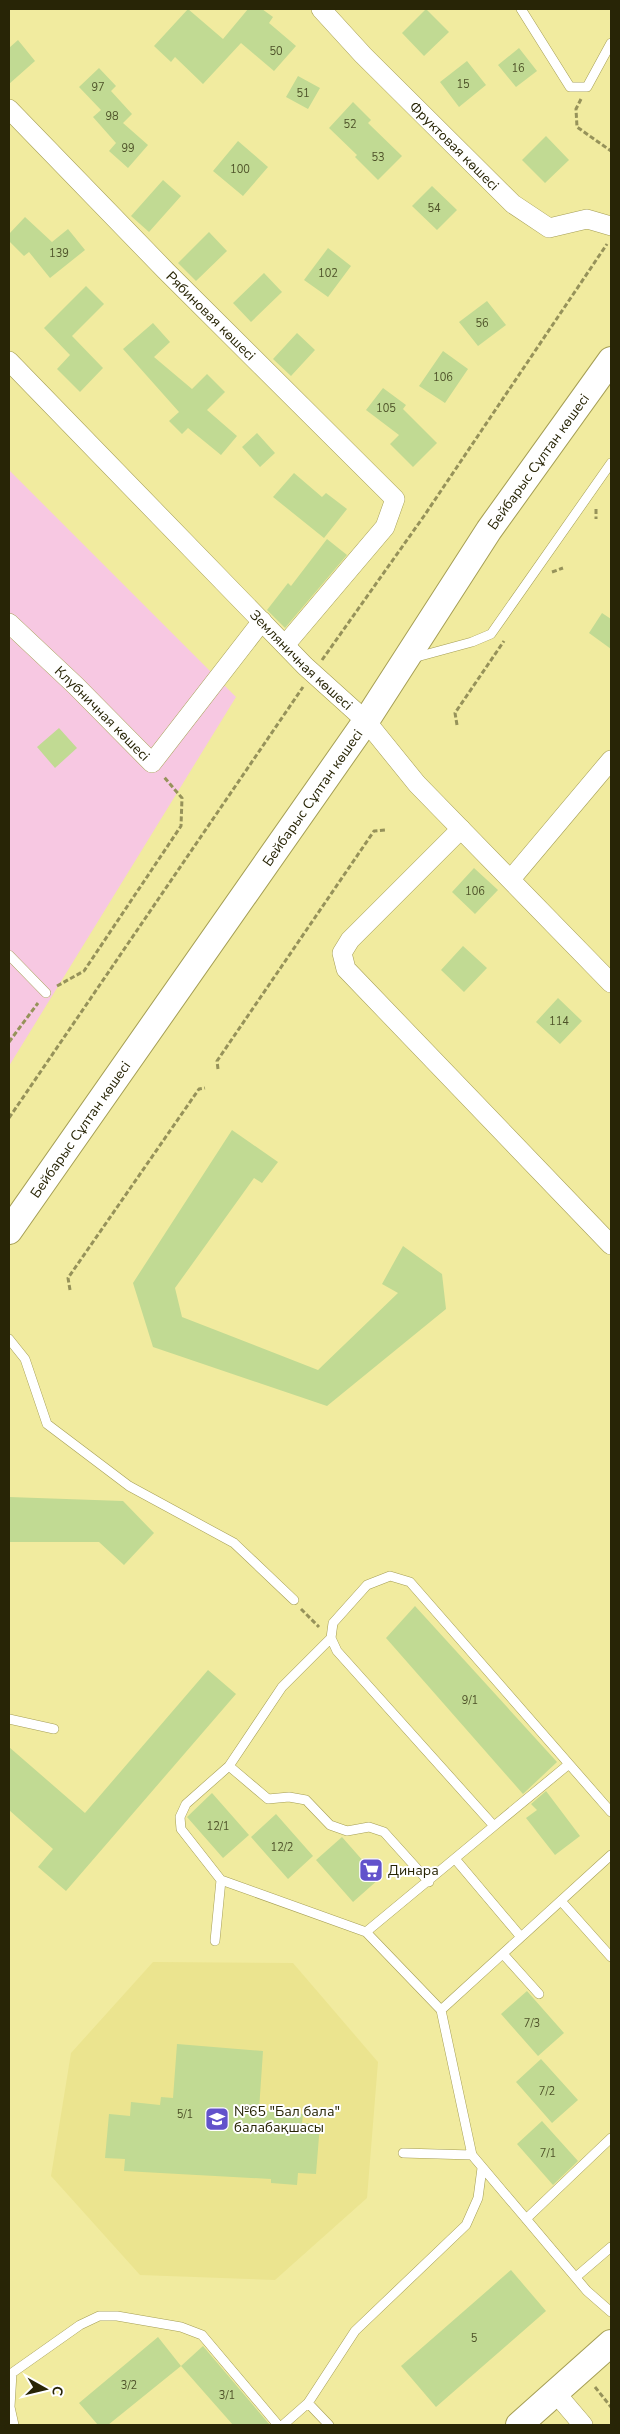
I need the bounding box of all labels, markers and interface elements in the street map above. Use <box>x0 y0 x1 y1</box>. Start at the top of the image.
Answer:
house number: 50 <box>269 44 283 59</box>
house number: 16 <box>511 61 525 76</box>
house number: 15 <box>456 77 470 92</box>
house number: 97 <box>91 80 105 95</box>
house number: 51 <box>296 86 310 101</box>
street label: Фруктовая көшесі <box>405 97 503 195</box>
house number: 98 <box>105 109 119 124</box>
house number: 52 <box>343 117 357 132</box>
house number: 99 <box>121 141 135 156</box>
house number: 53 <box>371 150 385 165</box>
house number: 100 <box>230 162 250 177</box>
house number: 54 <box>427 201 441 216</box>
house number: 139 <box>49 246 69 261</box>
house number: 102 <box>318 266 338 281</box>
street label: Рябиновая көшесі <box>162 267 260 365</box>
house number: 56 <box>475 316 489 331</box>
house number: 106 <box>433 370 453 385</box>
street label: Бейбарыс Сұлтан көшесі <box>483 390 593 533</box>
house number: 105 <box>376 401 396 416</box>
street label: Земляничная көшесі <box>246 605 357 714</box>
street label: Клубничная көшесі <box>51 661 154 765</box>
street label: Бейбарыс Сұлтан көшесі <box>258 725 367 870</box>
house number: 106 <box>465 884 485 899</box>
house number: 114 <box>549 1014 569 1029</box>
street label: Бейбарыс Сұлтан көшесі <box>26 1057 135 1202</box>
house number: 9/1 <box>462 1693 478 1708</box>
house number: 12/1 <box>207 1819 229 1834</box>
house number: 12/2 <box>271 1840 293 1855</box>
supermarket icon: Динара <box>358 1857 384 1883</box>
place label: Динара <box>388 1861 439 1880</box>
house number: 7/3 <box>524 2016 540 2031</box>
house number: 7/2 <box>539 2084 555 2099</box>
place label: №65 "Бал бала" балабақшасы <box>234 2102 340 2137</box>
school or university icon: №65 "Бал бала" балабақшасы <box>204 2106 230 2132</box>
house number: 5/1 <box>177 2107 193 2122</box>
house number: 7/1 <box>540 2146 556 2161</box>
house number: 5 <box>471 2331 478 2346</box>
north arrow <box>20 2364 70 2414</box>
house number: 3/2 <box>121 2378 137 2393</box>
text: С <box>47 2385 67 2397</box>
house number: 3/1 <box>219 2388 235 2403</box>

